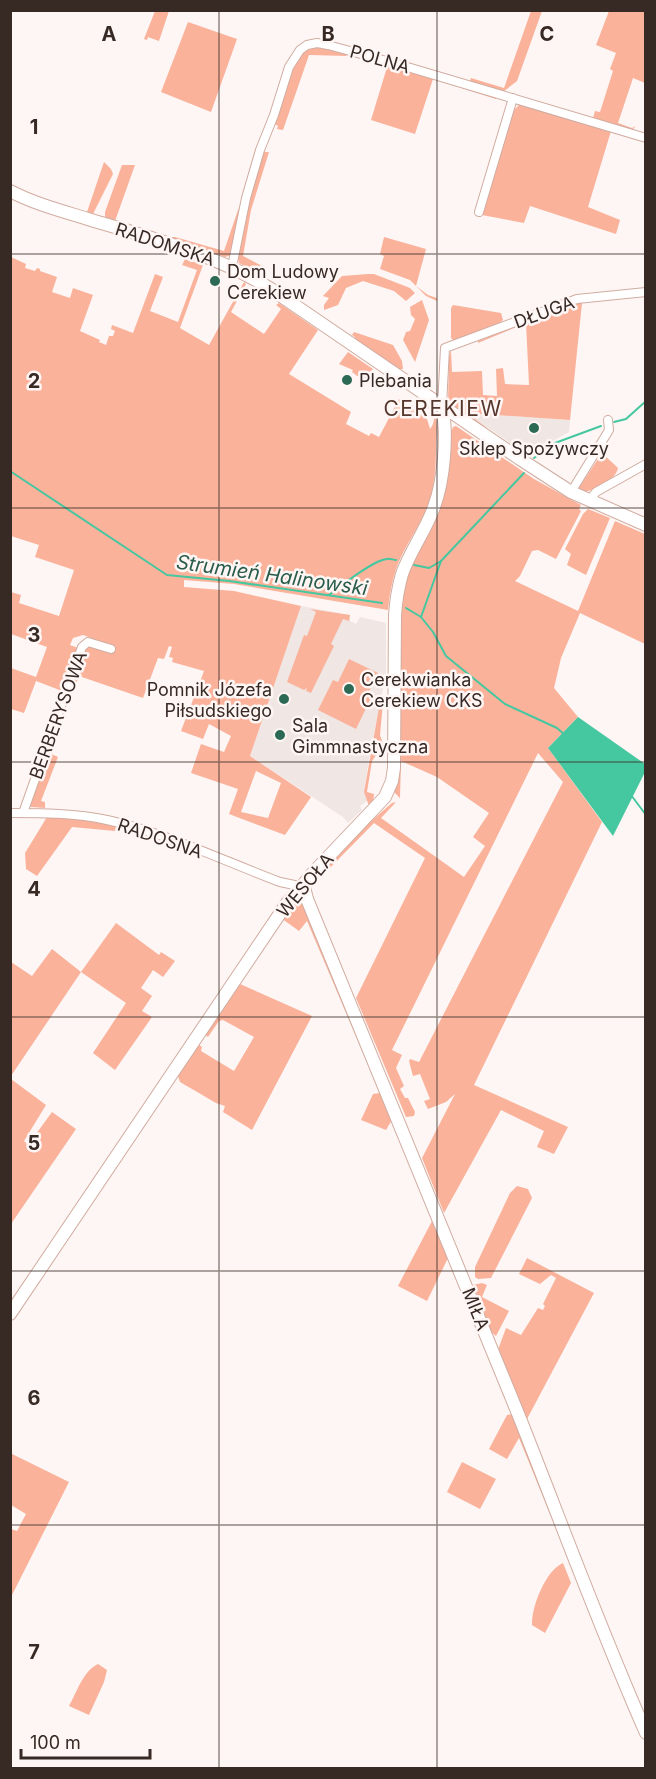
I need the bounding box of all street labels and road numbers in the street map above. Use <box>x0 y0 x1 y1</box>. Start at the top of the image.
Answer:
street label: POLNA <box>348 40 412 78</box>
street label: RADOMSKA <box>113 218 217 270</box>
street label: DŁUGA <box>511 291 577 333</box>
street label: BERBERYSOWA <box>25 648 91 782</box>
street label: RADOSNA <box>115 814 205 862</box>
street label: WESOŁA <box>272 849 338 921</box>
street label: MIŁA <box>458 1285 494 1333</box>

